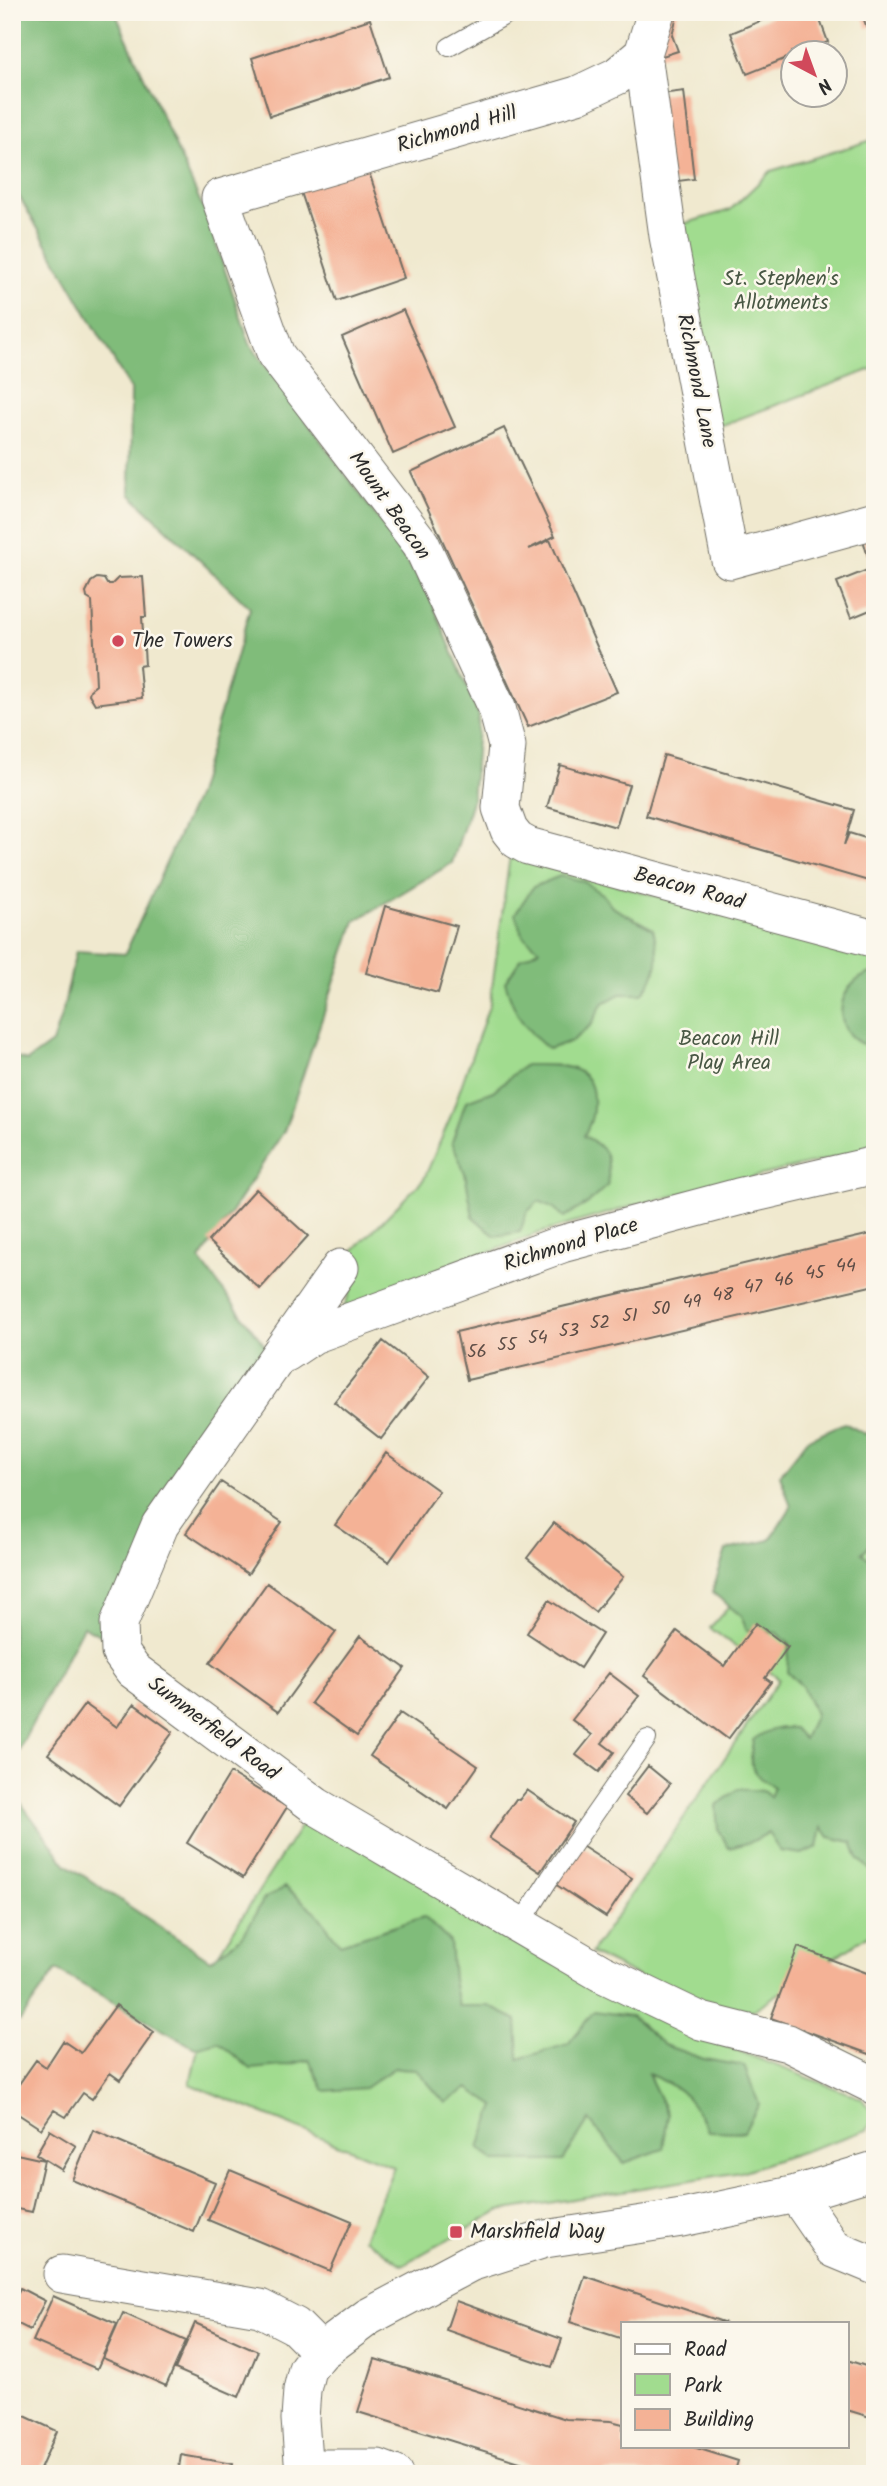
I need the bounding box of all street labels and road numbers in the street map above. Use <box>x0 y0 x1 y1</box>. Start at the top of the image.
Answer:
street label: Richmond Hill <box>393 97 521 163</box>
street label: Richmond Lane <box>667 311 725 452</box>
street label: Mount Beacon <box>339 445 439 567</box>
street label: Beacon Road <box>630 858 748 920</box>
street label: Richmond Place <box>500 1209 643 1281</box>
street label: Summerfield Road <box>140 1668 286 1790</box>

